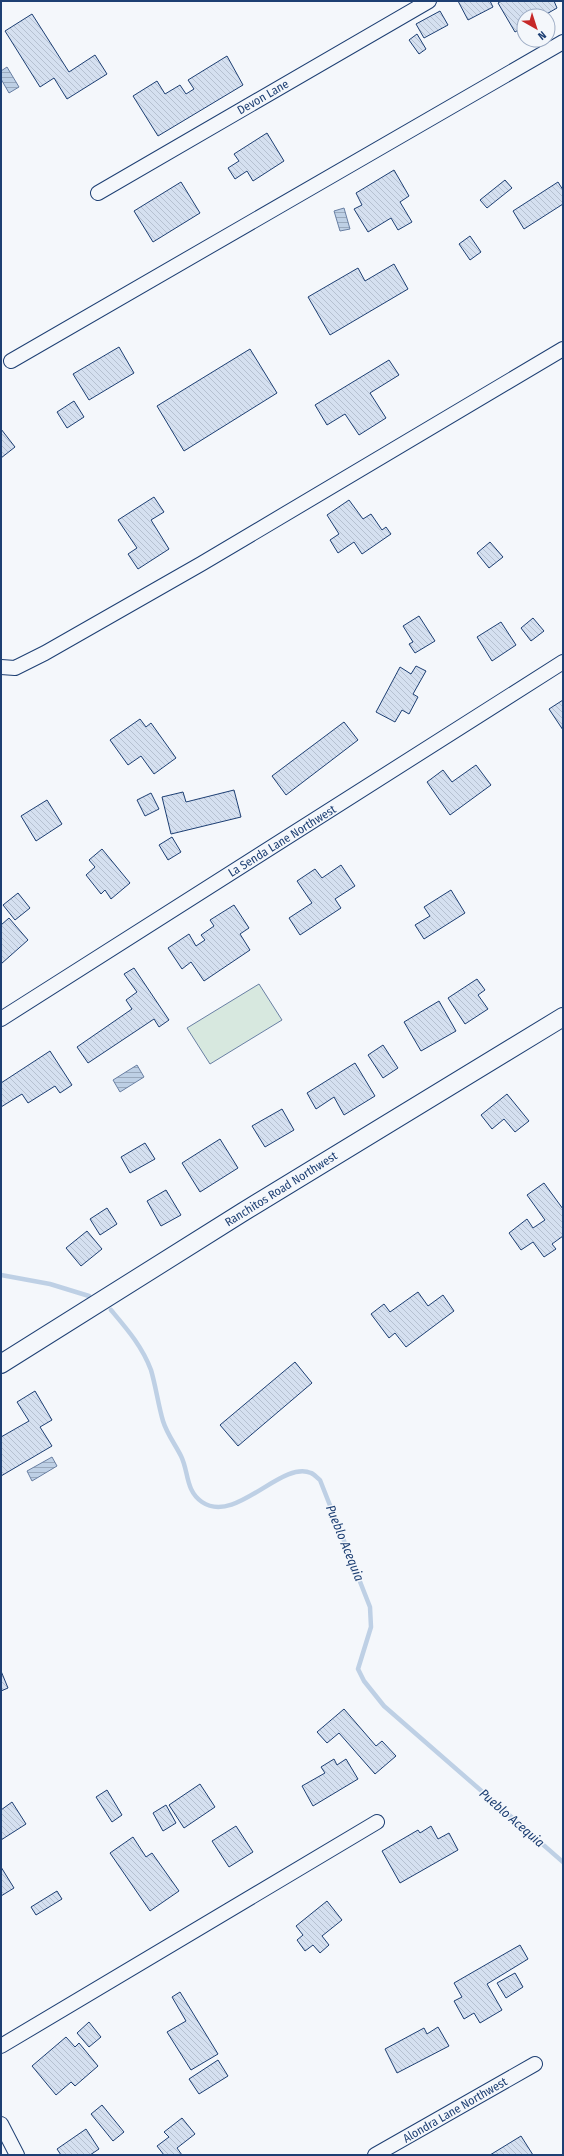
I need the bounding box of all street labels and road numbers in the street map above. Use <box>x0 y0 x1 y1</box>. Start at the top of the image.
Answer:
street label: Devon Lane <box>235 77 291 117</box>
street label: La Senda Lane Northwest <box>226 802 338 880</box>
street label: Ranchitos Road Northwest <box>222 1149 340 1229</box>
street label: Alondra Lane Northwest <box>400 2074 510 2146</box>

